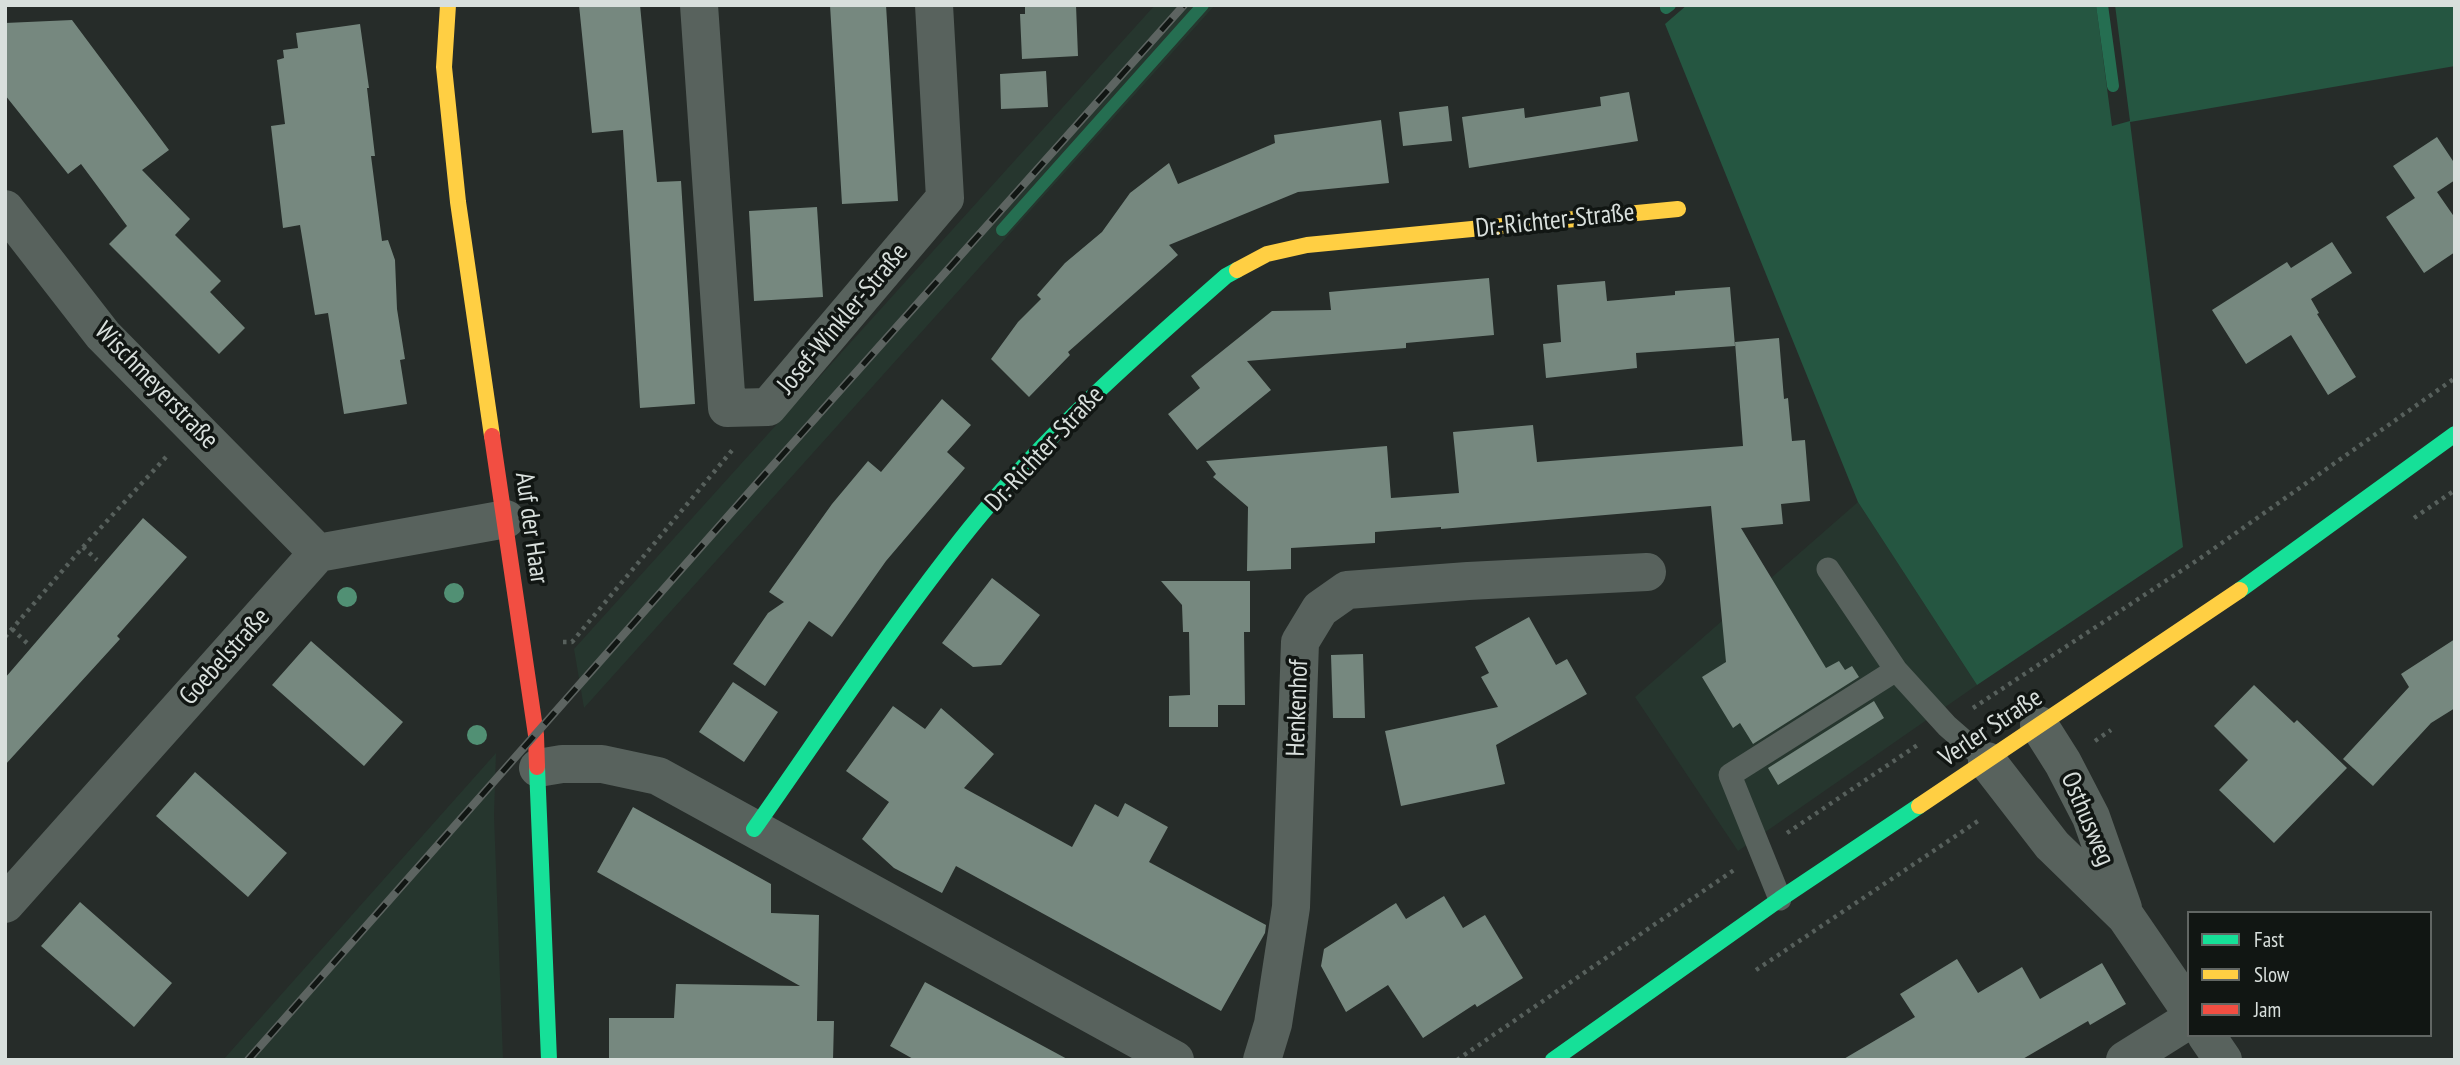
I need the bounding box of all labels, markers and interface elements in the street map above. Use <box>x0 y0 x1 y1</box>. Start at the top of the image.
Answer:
street label: Dr.-Richter-Straße <box>1474 197 1636 245</box>
street label: Josef-Winkler-Straße <box>771 238 915 400</box>
street label: Wischmeyerstraße <box>88 316 224 456</box>
street label: Dr.-Richter-Straße <box>979 380 1111 518</box>
street label: Auf der Haar <box>508 470 554 586</box>
street label: Goebelstraße <box>173 602 277 712</box>
street label: Henkenhof <box>1281 659 1315 757</box>
street label: Verler Straße <box>1934 682 2048 774</box>
street label: Osthusweg <box>2053 768 2121 870</box>
legend <box>2187 911 2432 1037</box>
text: Fast <box>2254 926 2284 953</box>
text: Slow <box>2254 961 2289 988</box>
text: Jam <box>2254 996 2281 1023</box>

